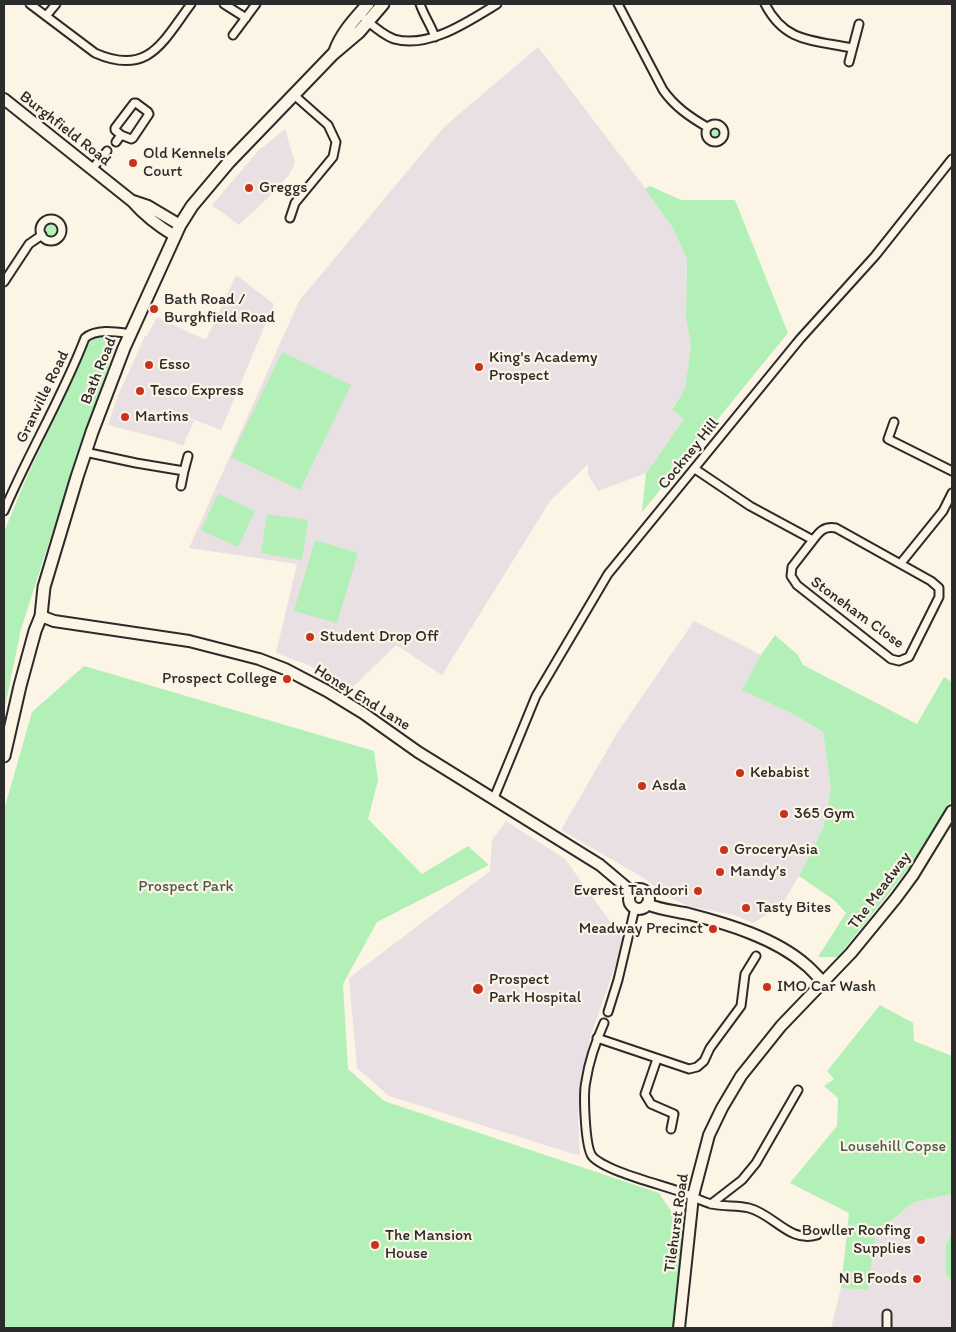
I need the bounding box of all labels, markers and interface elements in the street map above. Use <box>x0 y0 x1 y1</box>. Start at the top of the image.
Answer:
street label: Burghfield Road <box>15 87 115 171</box>
place label: Old Kennels Court <box>143 144 226 182</box>
marker: Old Kennels Court <box>127 157 139 169</box>
place label: Greggs <box>259 178 307 198</box>
marker: Greggs <box>243 182 255 194</box>
place label: Bath Road / Burghfield Road <box>164 290 275 328</box>
marker: Bath Road / Burghfield Road <box>148 303 160 315</box>
street label: Bath Road <box>77 335 121 407</box>
street label: Granville Road <box>12 348 74 446</box>
place label: King's Academy Prospect <box>489 348 597 386</box>
place label: Esso <box>159 355 190 375</box>
marker: Esso <box>143 359 155 371</box>
marker: King's Academy Prospect <box>473 361 485 373</box>
place label: Tesco Express <box>150 381 244 401</box>
marker: Tesco Express <box>134 385 146 397</box>
place label: Martins <box>135 407 189 427</box>
marker: Martins <box>119 411 131 423</box>
street label: Cockney Hill <box>654 414 724 494</box>
street label: Stoneham Close <box>806 573 908 653</box>
place label: Student Drop Off <box>320 627 439 647</box>
marker: Student Drop Off <box>304 631 316 643</box>
street label: Honey End Lane <box>310 661 414 735</box>
place label: Prospect College <box>162 669 277 689</box>
marker: Prospect College <box>281 673 293 685</box>
place label: Kebabist <box>750 763 810 783</box>
marker: Kebabist <box>734 767 746 779</box>
place label: Asda <box>652 776 686 796</box>
marker: Asda <box>636 780 648 792</box>
place label: 365 Gym <box>794 804 855 824</box>
marker: 365 Gym <box>778 808 790 820</box>
place label: GroceryAsia <box>734 840 818 860</box>
marker: GroceryAsia <box>718 844 730 856</box>
street label: The Meadway <box>845 848 915 934</box>
place label: Mandy’s <box>730 862 786 882</box>
marker: Mandy’s <box>714 866 726 878</box>
park label: Prospect Park <box>138 877 234 897</box>
place label: Everest Tandoori <box>574 881 688 901</box>
marker: Everest Tandoori <box>692 885 704 897</box>
place label: Tasty Bites <box>756 898 831 918</box>
marker: Tasty Bites <box>740 902 752 914</box>
place label: Meadway Precinct <box>579 919 703 939</box>
marker: Meadway Precinct <box>707 923 719 935</box>
place label: Prospect Park Hospital <box>489 970 581 1008</box>
place label: IMO Car Wash <box>777 977 876 997</box>
marker: IMO Car Wash <box>761 981 773 993</box>
marker: Prospect Park Hospital <box>471 982 485 996</box>
park label: Lousehill Copse <box>840 1137 946 1157</box>
street label: Tilehurst Road <box>661 1172 693 1274</box>
place label: Bowller Roofing Supplies <box>802 1221 911 1259</box>
place label: The Mansion House <box>385 1226 472 1264</box>
marker: Bowller Roofing Supplies <box>915 1234 927 1246</box>
marker: The Mansion House <box>369 1239 381 1251</box>
place label: N B Foods <box>839 1269 907 1289</box>
marker: N B Foods <box>911 1273 923 1285</box>

